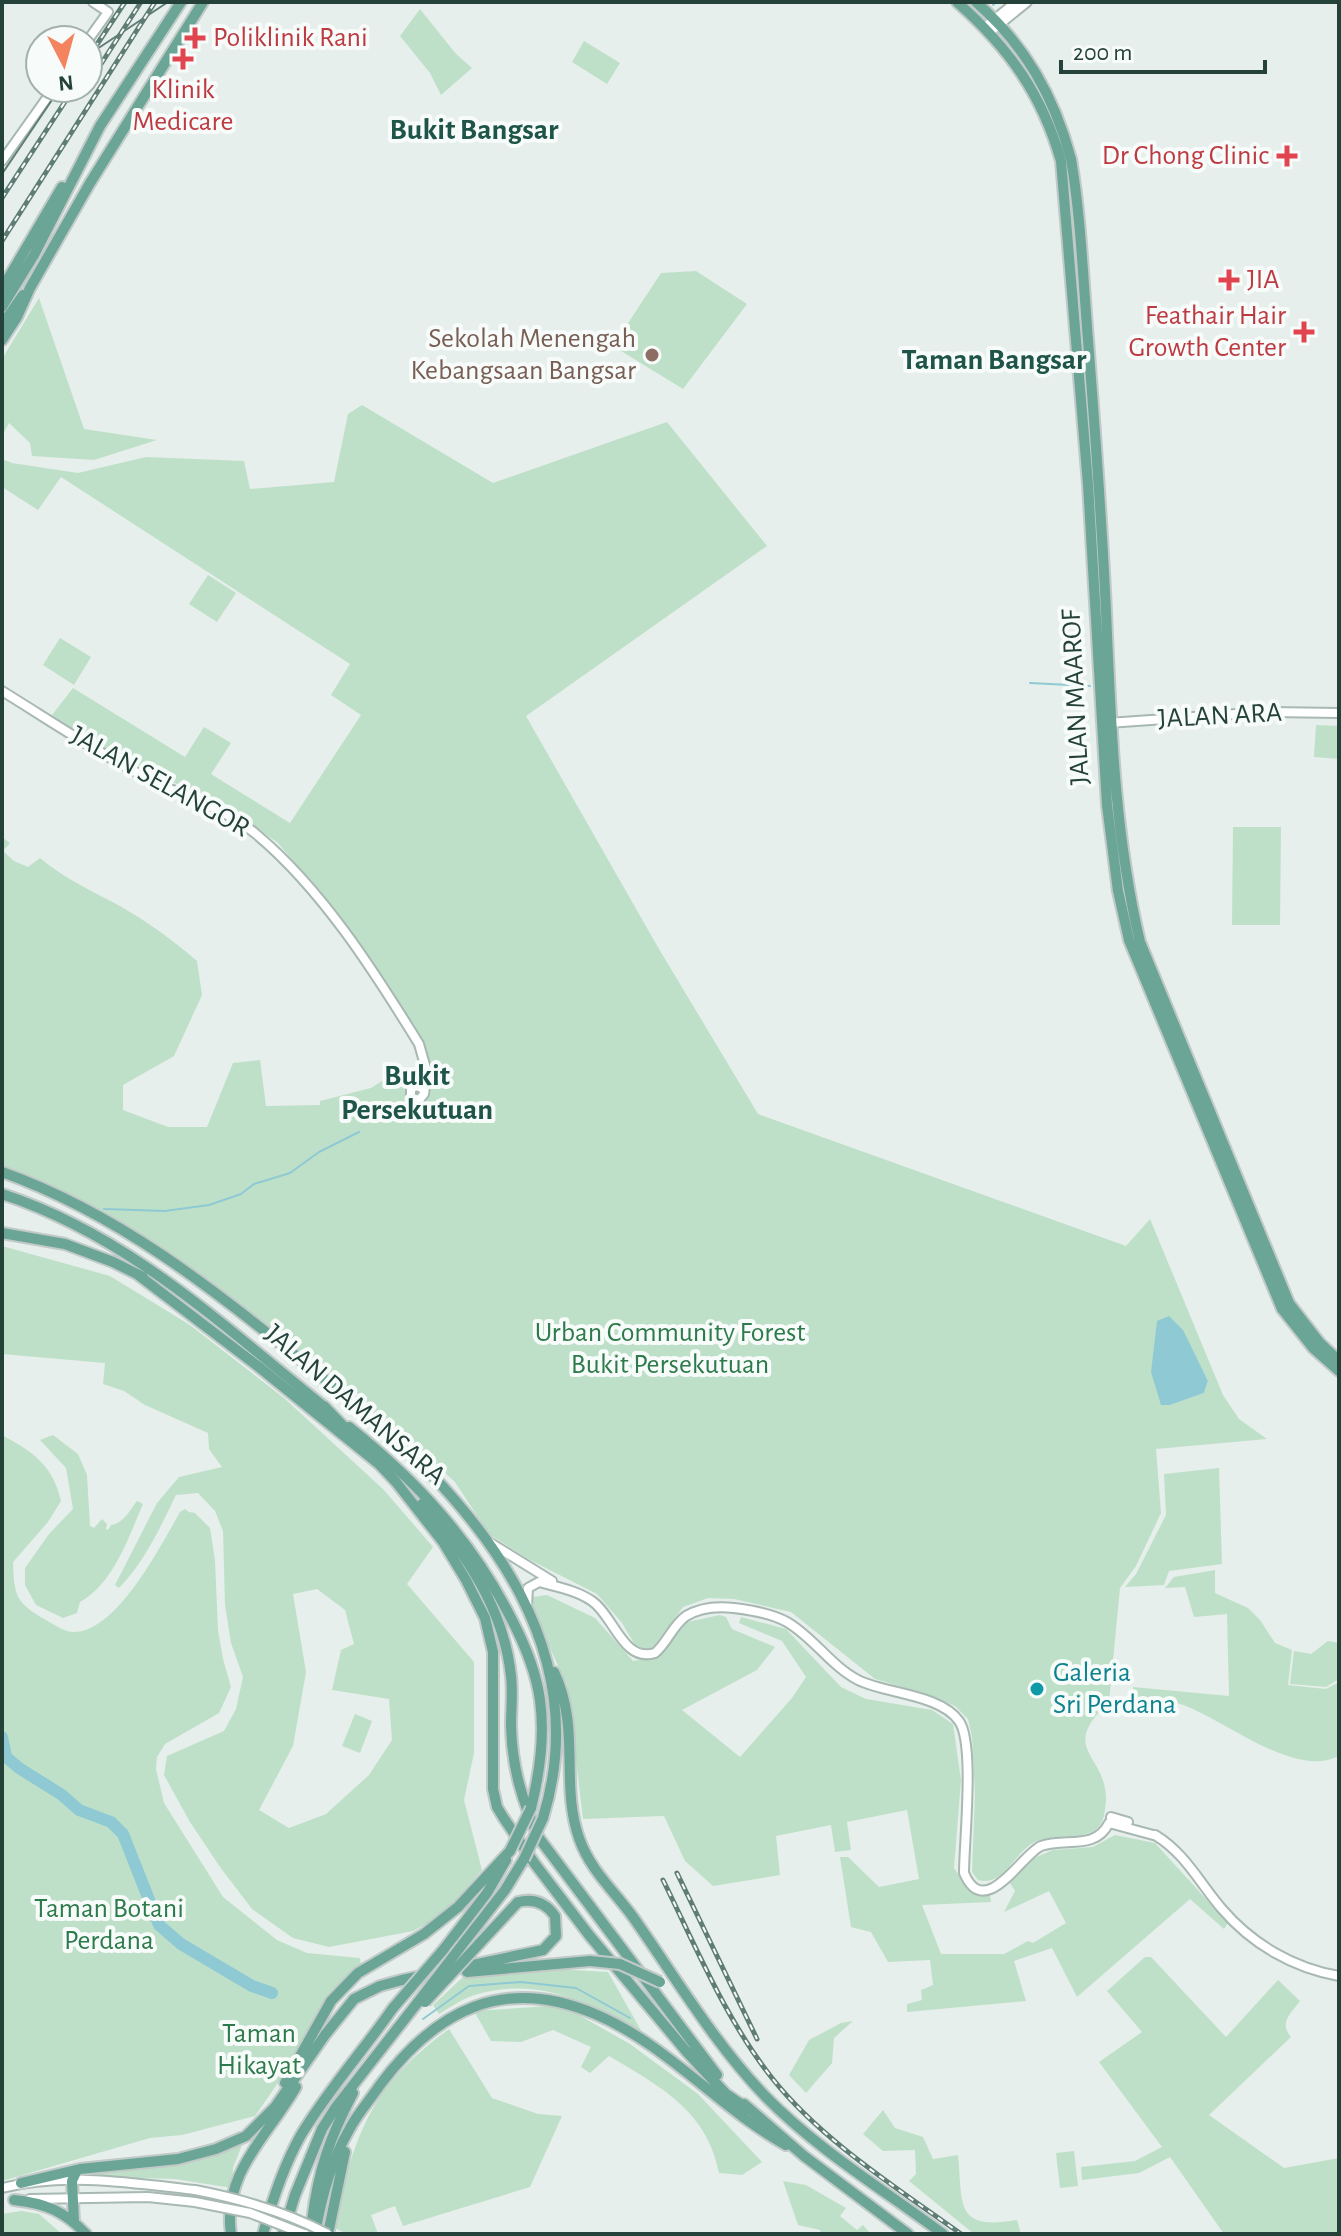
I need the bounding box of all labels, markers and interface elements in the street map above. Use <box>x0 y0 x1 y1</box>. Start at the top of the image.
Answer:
north arrow <box>24 24 104 104</box>
place label: Poliklinik Rani <box>213 24 368 52</box>
scale bar <box>1061 24 1265 74</box>
marker: Poliklinik Rani <box>184 27 206 49</box>
text: 200 m <box>1073 41 1132 65</box>
marker: Klinik Medicare <box>172 48 194 70</box>
text: N <box>57 71 75 95</box>
place label: Klinik Medicare <box>133 76 233 136</box>
district label: Bukit Bangsar <box>389 115 559 145</box>
place label: Dr Chong Clinic <box>1102 142 1269 170</box>
marker: Dr Chong Clinic <box>1276 145 1298 167</box>
place label: JIA <box>1247 266 1279 294</box>
marker: JIA <box>1218 269 1240 291</box>
place label: Feathair Hair Growth Center <box>1129 302 1286 362</box>
marker: Feathair Hair Growth Center <box>1293 321 1315 343</box>
place label: Sekolah Menengah Kebangsaan Bangsar <box>410 325 636 385</box>
district label: Taman Bangsar <box>901 345 1087 375</box>
marker: Sekolah Menengah Kebangsaan Bangsar <box>643 346 661 364</box>
street label: JALAN MAAROF <box>1057 607 1095 786</box>
street label: JALAN ARA <box>1157 699 1283 733</box>
street label: JALAN SELANGOR <box>66 721 254 843</box>
district label: Bukit Persekutuan <box>341 1061 493 1125</box>
street label: JALAN DAMANSARA <box>259 1319 451 1491</box>
park label: Urban Community Forest Bukit Persekutuan <box>535 1319 805 1379</box>
place label: Galeria Sri Perdana <box>1053 1659 1176 1719</box>
marker: Galeria Sri Perdana <box>1028 1680 1046 1698</box>
park label: Taman Botani Perdana <box>34 1895 184 1955</box>
park label: Taman Hikayat <box>217 2020 301 2080</box>

